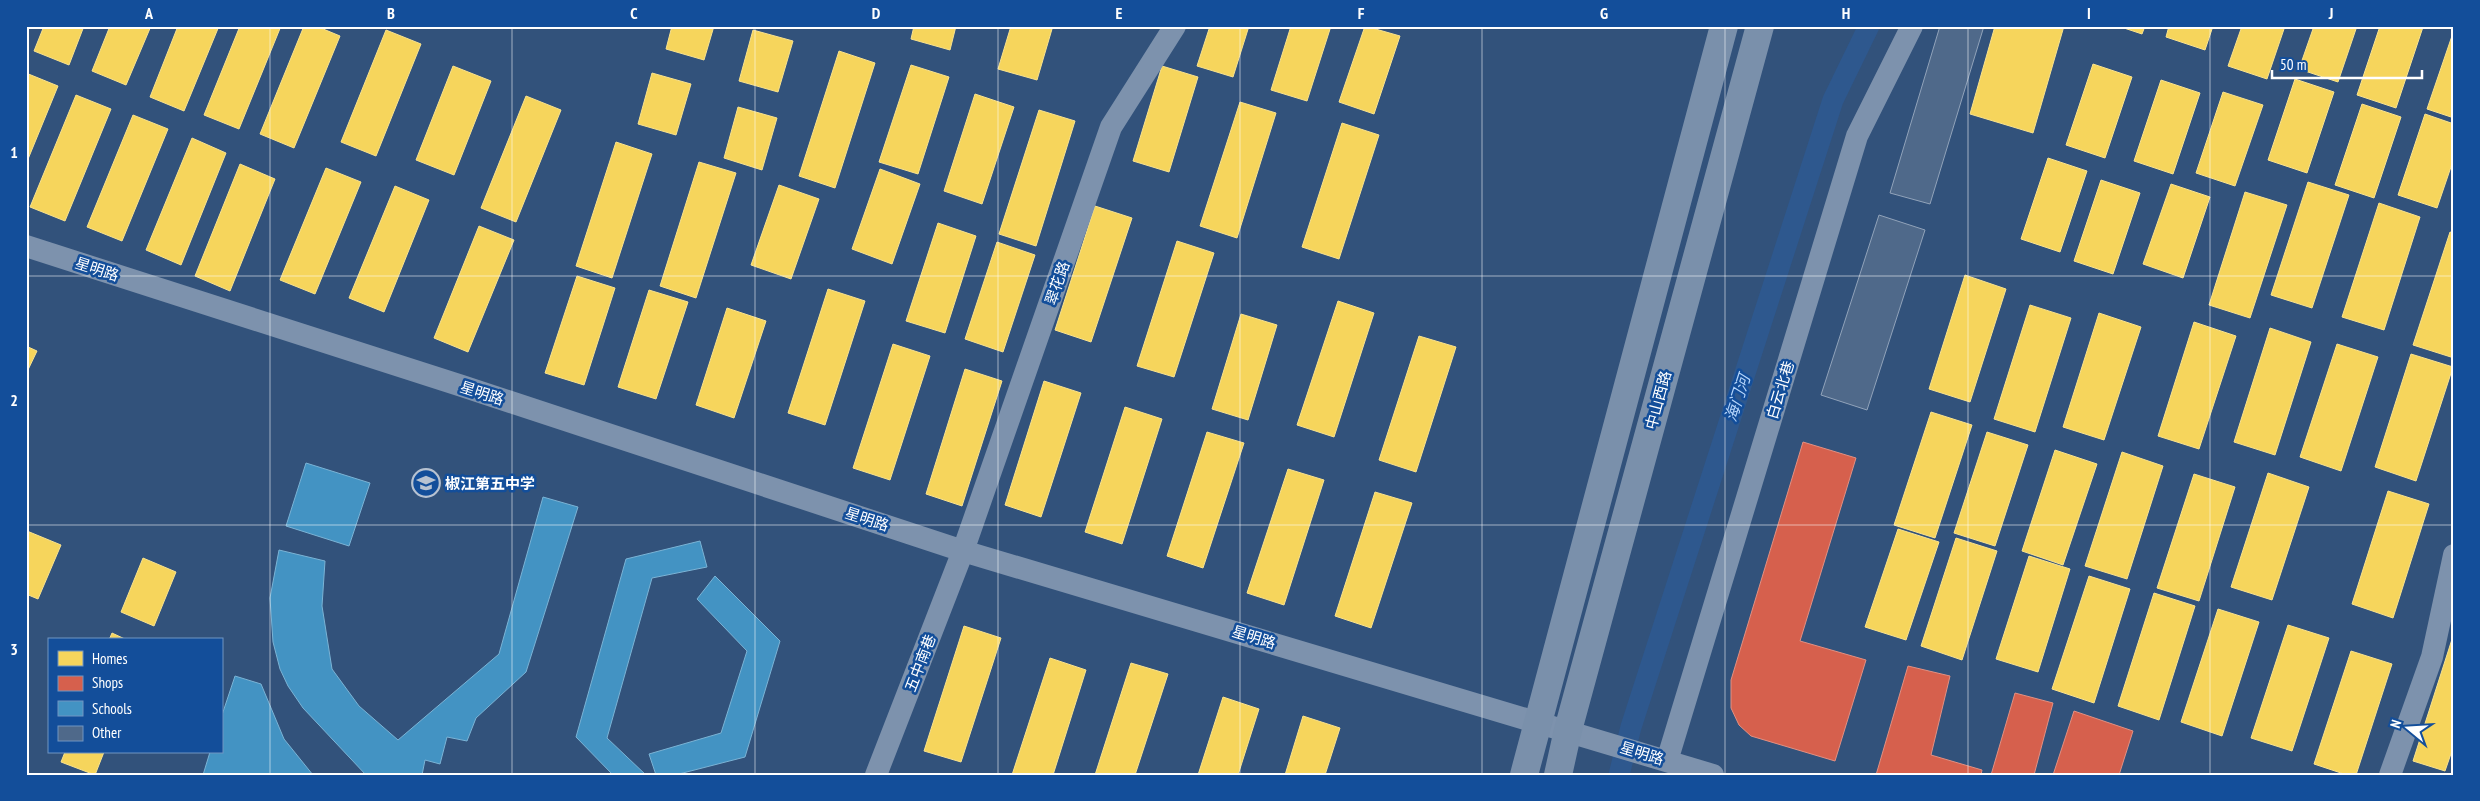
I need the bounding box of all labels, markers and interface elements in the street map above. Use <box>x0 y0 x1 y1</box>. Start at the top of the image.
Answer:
text: A <box>144 3 154 23</box>
text: B <box>387 3 395 23</box>
text: C <box>630 3 638 23</box>
text: D <box>872 3 881 23</box>
text: E <box>1116 3 1123 23</box>
text: F <box>1358 3 1365 23</box>
text: G <box>1600 3 1608 23</box>
text: H <box>1842 3 1850 23</box>
text: I <box>2087 3 2091 23</box>
text: J <box>2328 3 2333 23</box>
scale bar <box>2272 48 2422 80</box>
text: 50 m <box>2280 55 2306 74</box>
text: 1 <box>10 142 18 162</box>
street label: 星明路 <box>73 253 121 285</box>
street label: 翠花路 <box>1041 259 1073 307</box>
street label: 白云北巷 <box>1762 359 1798 421</box>
street label: 中山西路 <box>1641 369 1675 431</box>
water label: 海门河 <box>1720 369 1755 424</box>
street label: 星明路 <box>458 377 506 409</box>
text: 2 <box>10 390 18 410</box>
school or university icon: 椒江第五中学 <box>411 468 441 498</box>
place label: 椒江第五中学 <box>445 474 535 493</box>
street label: 星明路 <box>843 503 891 535</box>
street label: 星明路 <box>1230 621 1278 653</box>
street label: 五中南巷 <box>900 632 940 694</box>
legend <box>48 638 222 754</box>
text: 3 <box>10 639 18 659</box>
text: Homes <box>92 649 128 668</box>
text: Shops <box>92 673 123 692</box>
text: Schools <box>92 699 132 718</box>
north arrow <box>2382 704 2432 754</box>
text: N <box>2386 718 2405 730</box>
text: Other <box>92 723 122 742</box>
street label: 星明路 <box>1618 737 1666 769</box>

